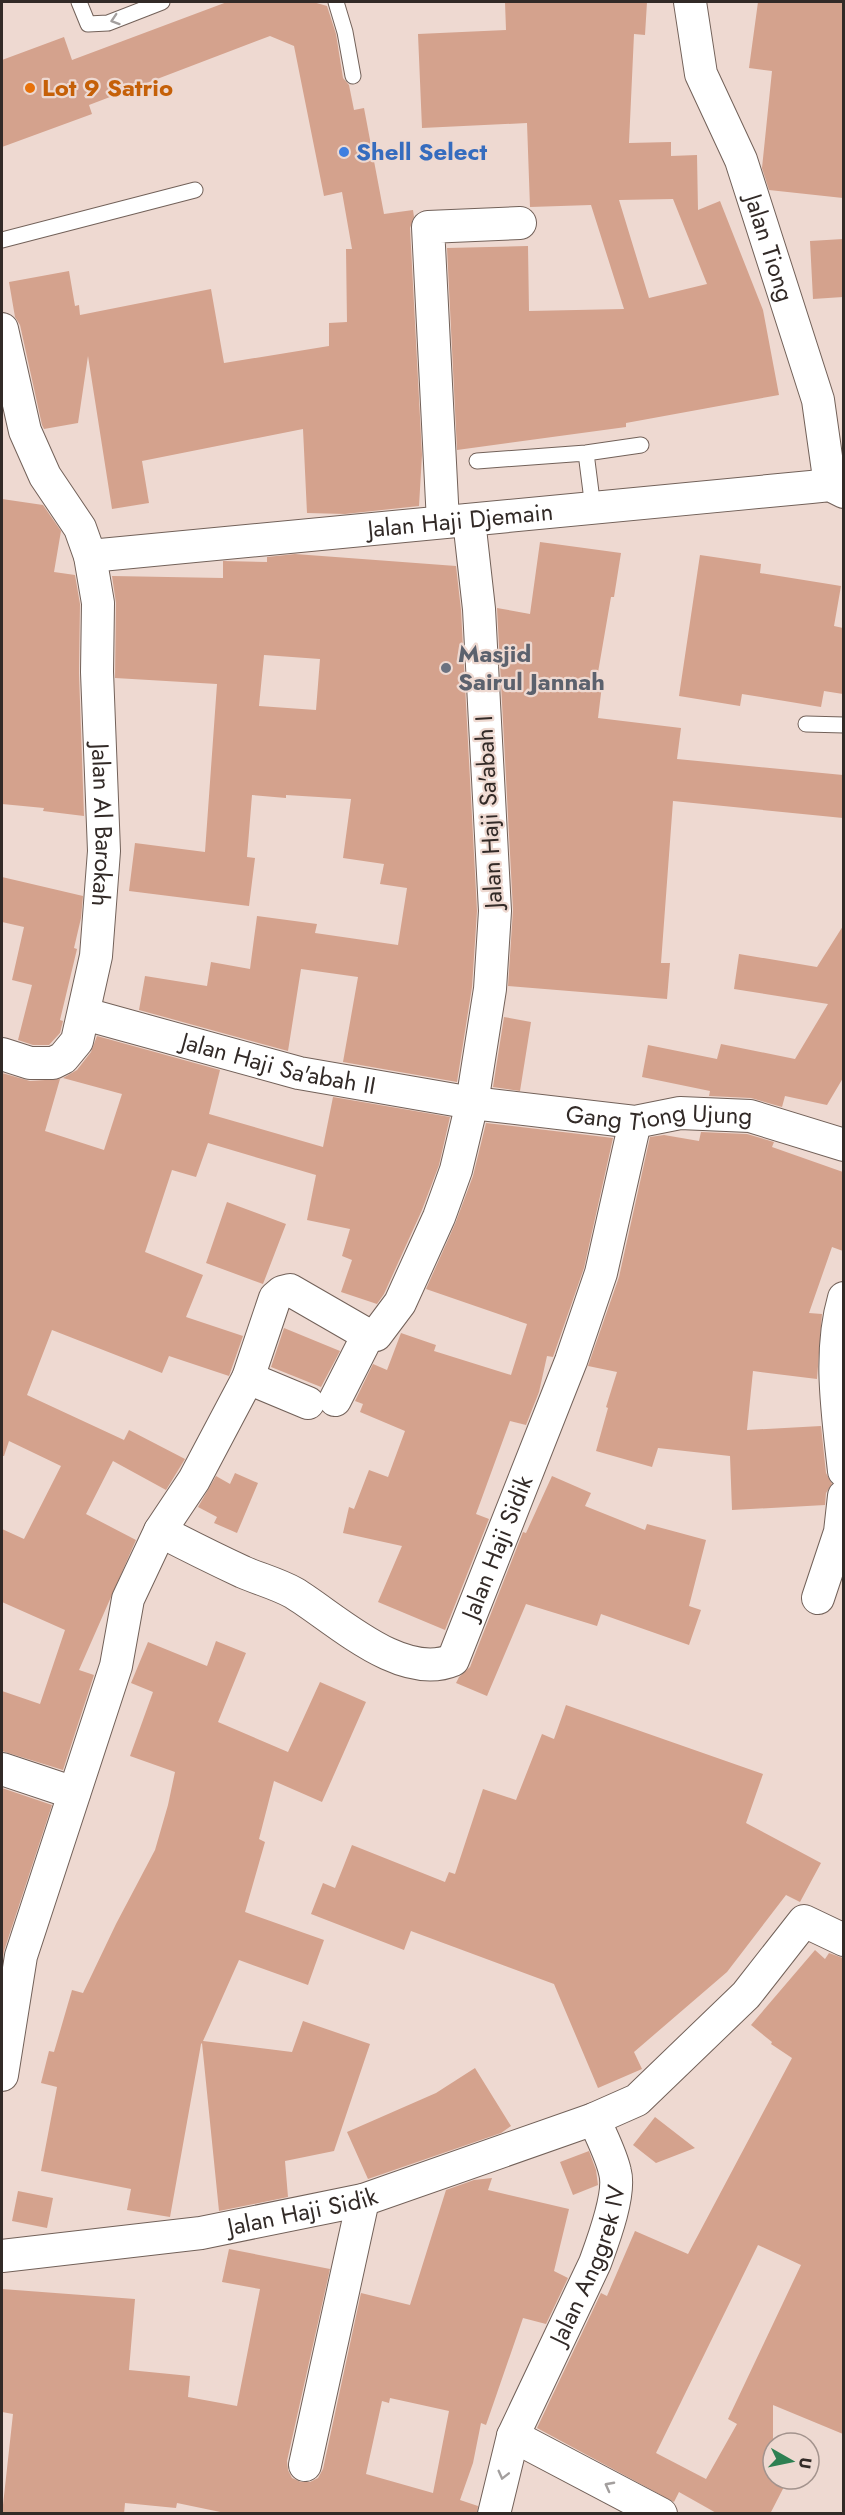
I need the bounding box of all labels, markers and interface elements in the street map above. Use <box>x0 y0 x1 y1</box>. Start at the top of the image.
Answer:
one-way arrow <box>110 13 121 25</box>
place label: Lot 9 Satrio <box>42 70 173 105</box>
marker: Lot 9 Satrio <box>23 81 37 95</box>
place label: Shell Select <box>356 134 487 169</box>
marker: Shell Select <box>337 145 351 159</box>
street label: Jalan Tiong <box>735 187 803 306</box>
street label: Jalan Haji Djemain <box>363 494 555 547</box>
place label: Masjid Sairul Jannah <box>458 636 605 699</box>
marker: Masjid Sairul Jannah <box>439 661 453 675</box>
street label: Jalan Haji Sa'abah I <box>466 715 511 912</box>
street label: Jalan Al Barokah <box>83 740 122 908</box>
street label: Jalan Haji Sa'abah II <box>174 1023 379 1103</box>
street label: Gang Tiong Ujung <box>564 1094 753 1140</box>
street label: Jalan Haji Sidik <box>452 1470 541 1627</box>
street label: Jalan Haji Sidik <box>221 2178 383 2245</box>
street label: Jalan Anggrek IV <box>539 2183 633 2353</box>
north arrow <box>761 2431 821 2491</box>
text: U <box>793 2456 818 2471</box>
one-way arrow <box>498 2469 511 2479</box>
one-way arrow <box>605 2482 615 2493</box>

